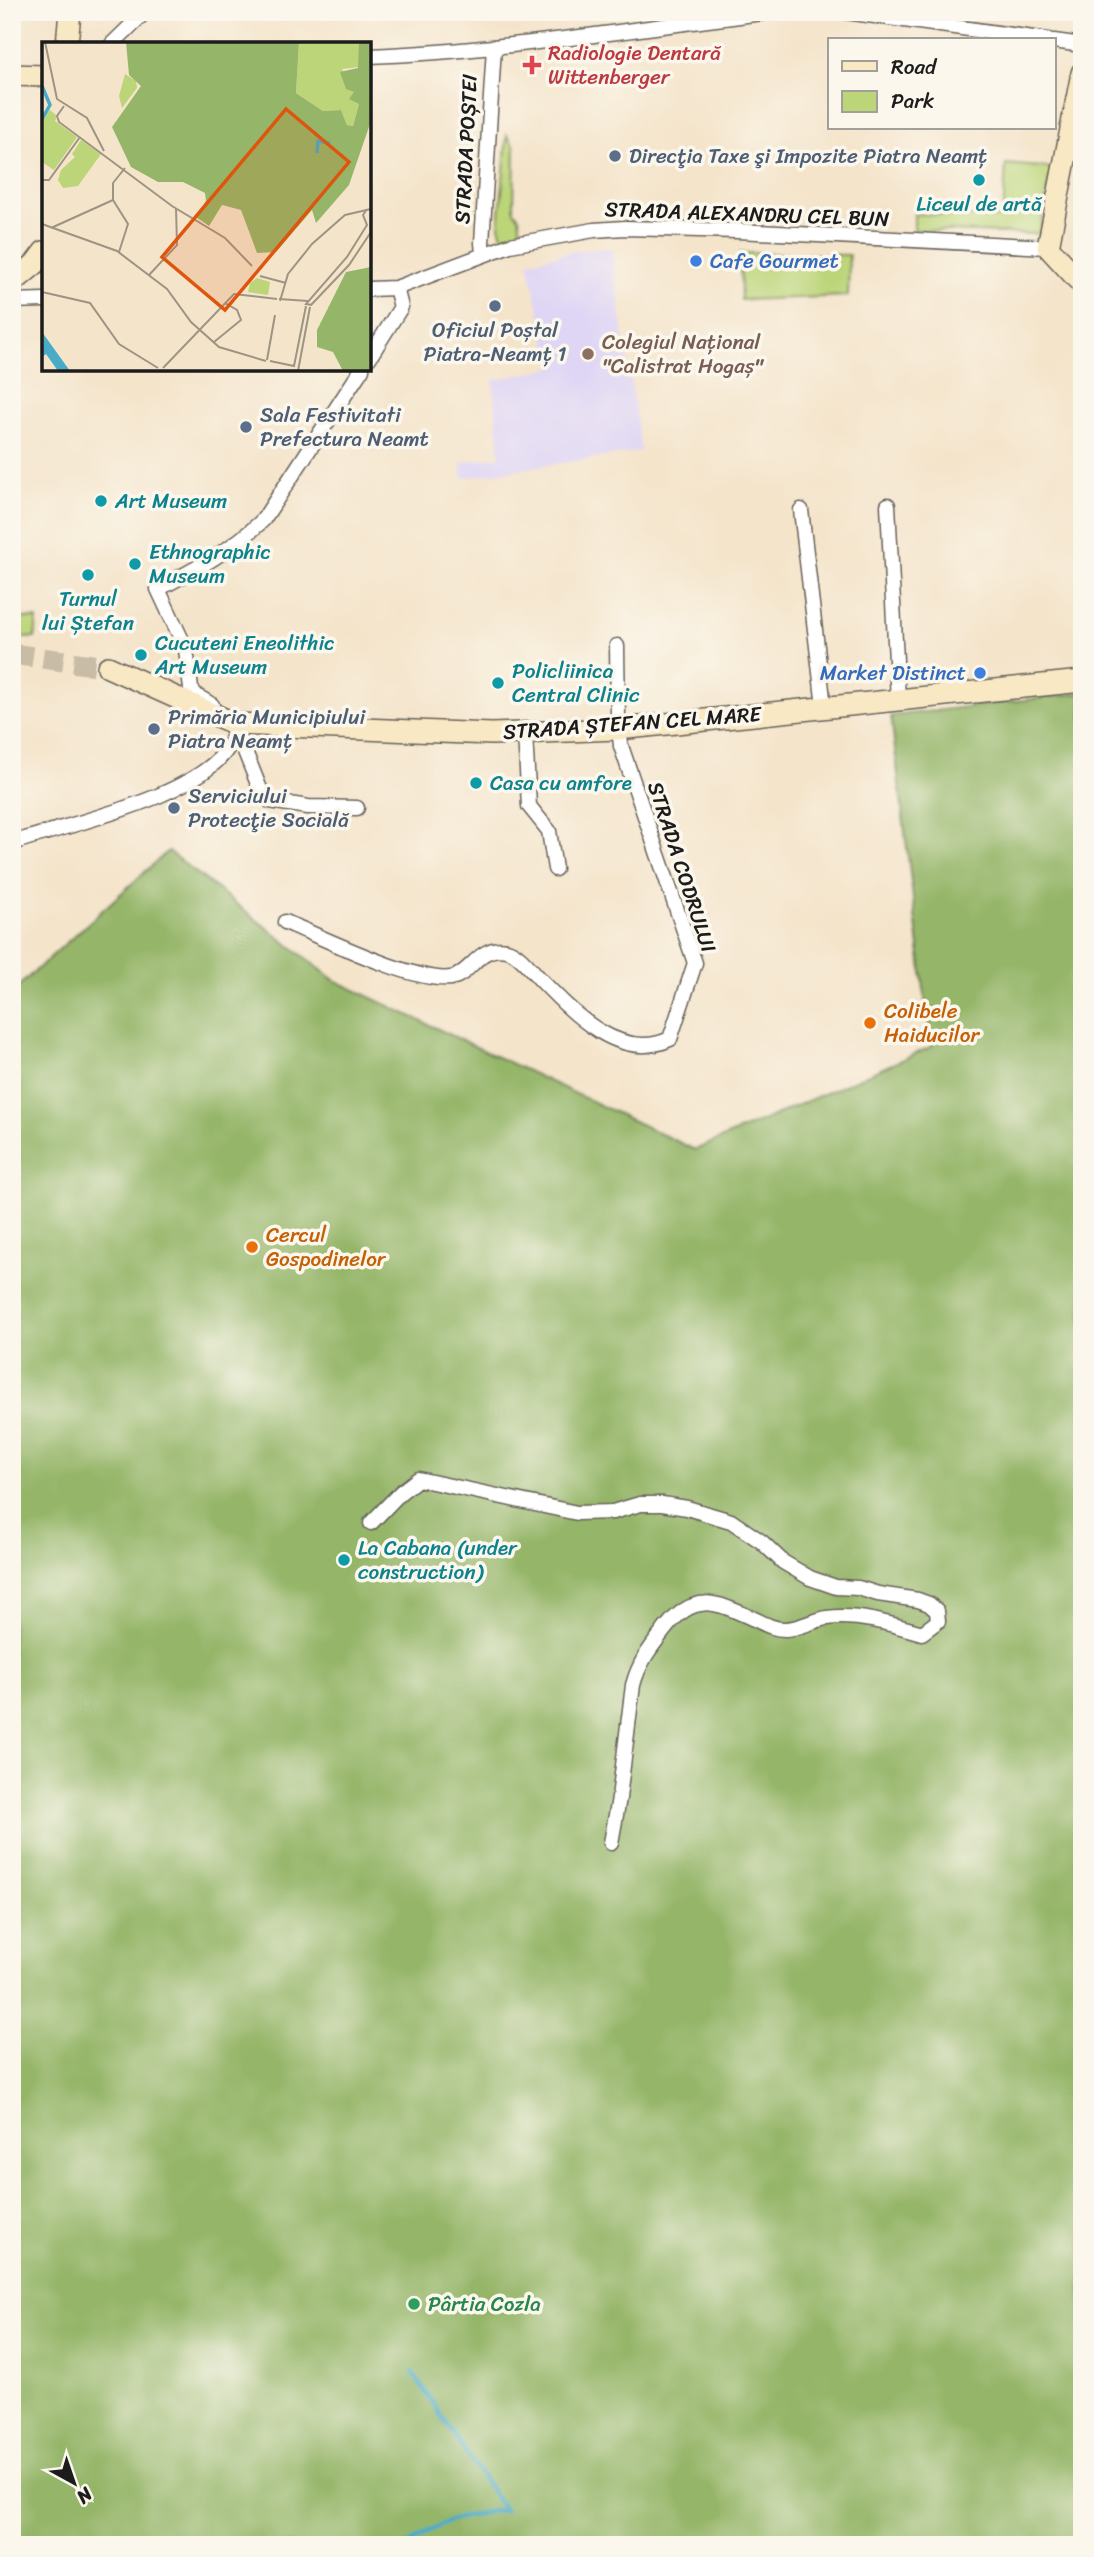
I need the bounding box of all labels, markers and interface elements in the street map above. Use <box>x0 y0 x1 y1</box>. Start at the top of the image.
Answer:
place label: Radiologie Dentară Wittenberger <box>548 34 722 96</box>
legend <box>828 38 1056 130</box>
inset map <box>42 42 371 371</box>
text: Road <box>891 48 938 86</box>
marker: Radiologie Dentară Wittenberger <box>522 55 542 75</box>
street label: STRADA POȘTEI <box>443 73 489 225</box>
text: Park <box>891 82 934 120</box>
place label: Direcţia Taxe şi Impozite Piatra Neamț <box>629 137 987 175</box>
marker: Direcţia Taxe şi Impozite Piatra Neamț <box>607 148 623 164</box>
marker: Liceul de artă <box>971 172 987 188</box>
place label: Liceul de artă <box>916 185 1043 223</box>
street label: STRADA ALEXANDRU CEL BUN <box>604 190 890 238</box>
place label: Cafe Gourmet <box>710 242 839 280</box>
marker: Cafe Gourmet <box>688 253 704 269</box>
marker: Oficiul Poștal Piatra-Neamț 1 <box>487 298 503 314</box>
place label: Oficiul Poștal Piatra-Neamț 1 <box>424 311 566 373</box>
place label: Colegiul Național "Calistrat Hogaș" <box>602 323 764 385</box>
marker: Colegiul Național "Calistrat Hogaș" <box>580 346 596 362</box>
place label: Sala Festivitati Prefectura Neamt <box>260 396 429 458</box>
marker: Sala Festivitati Prefectura Neamt <box>238 419 254 435</box>
place label: Art Museum <box>114 482 227 520</box>
marker: Art Museum <box>93 493 109 509</box>
place label: Ethnographic Museum <box>149 533 271 595</box>
marker: Ethnographic Museum <box>127 556 143 572</box>
marker: Turnul lui Ștefan <box>80 567 96 583</box>
place label: Turnul lui Ștefan <box>42 580 134 642</box>
place label: Cucuteni Eneolithic Art Museum <box>154 624 335 686</box>
marker: Cucuteni Eneolithic Art Museum <box>133 647 149 663</box>
place label: Policliinica Central Clinic <box>512 652 640 714</box>
place label: Market Distinct <box>820 654 966 692</box>
marker: Market Distinct <box>972 665 988 681</box>
marker: Policliinica Central Clinic <box>490 675 506 691</box>
street label: STRADA ȘTEFAN CEL MARE <box>502 695 764 751</box>
place label: Primăria Municipiului Piatra Neamț <box>168 698 366 760</box>
marker: Primăria Municipiului Piatra Neamț <box>146 721 162 737</box>
place label: Casa cu amfore <box>490 764 632 802</box>
marker: Casa cu amfore <box>468 775 484 791</box>
street label: STRADA CODRULUI <box>636 776 728 958</box>
place label: Serviciului Protecţie Socială <box>188 777 350 839</box>
marker: Serviciului Protecţie Socială <box>166 800 182 816</box>
place label: Colibele Haiducilor <box>884 992 980 1054</box>
marker: Colibele Haiducilor <box>862 1015 878 1031</box>
place label: Cercul Gospodinelor <box>266 1216 387 1278</box>
marker: Cercul Gospodinelor <box>244 1239 260 1255</box>
place label: La Cabana (under construction) <box>358 1529 518 1591</box>
marker: La Cabana (under construction) <box>336 1552 352 1568</box>
place label: Pârtia Cozla <box>428 2285 541 2323</box>
marker: Pârtia Cozla <box>406 2296 422 2312</box>
north arrow <box>38 2448 108 2518</box>
text: N <box>68 2478 101 2513</box>

